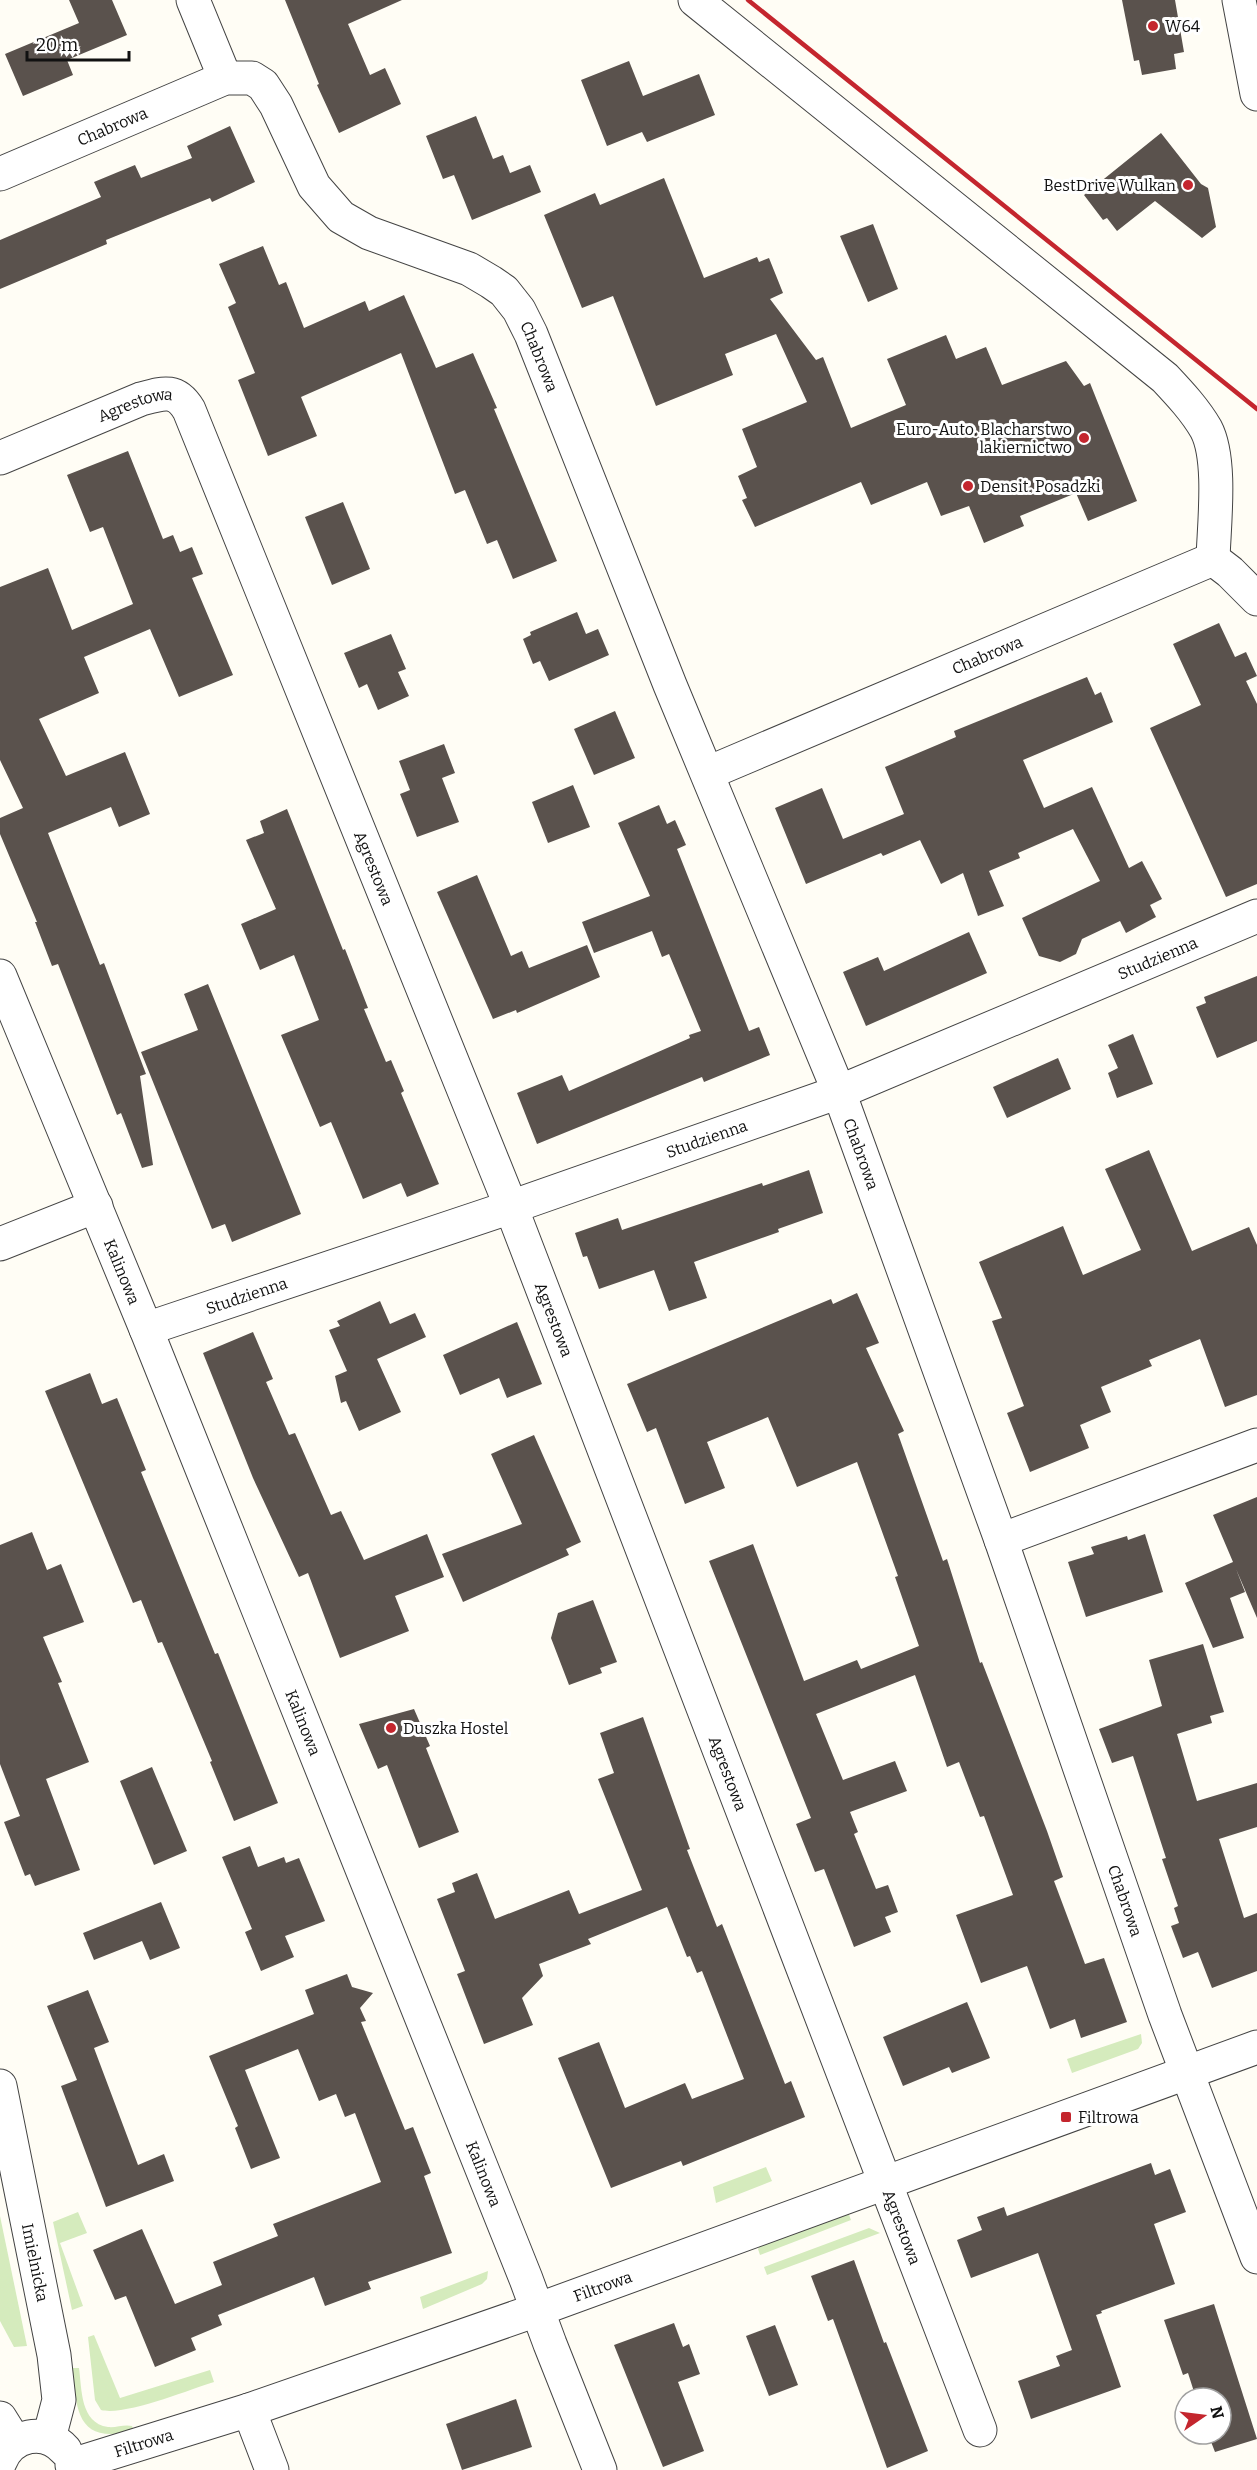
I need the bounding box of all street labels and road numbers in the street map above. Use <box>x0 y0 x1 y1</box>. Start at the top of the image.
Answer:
street label: Chabrowa <box>74 103 151 150</box>
street label: Chabrowa <box>517 318 562 395</box>
street label: Agrestowa <box>95 384 174 426</box>
street label: Chabrowa <box>949 631 1025 678</box>
street label: Agrestowa <box>351 828 398 908</box>
street label: Studzienna <box>1115 933 1201 983</box>
street label: Studzienna <box>663 1115 750 1161</box>
street label: Chabrowa <box>840 1115 883 1192</box>
street label: Kalinowa <box>100 1236 144 1307</box>
street label: Studzienna <box>203 1273 290 1318</box>
street label: Agrestowa <box>531 1279 577 1360</box>
street label: Kalinowa <box>282 1687 325 1759</box>
street label: Agrestowa <box>705 1733 751 1814</box>
street label: Chabrowa <box>1104 1862 1147 1939</box>
street label: Kalinowa <box>462 2138 506 2210</box>
street label: Agrestowa <box>879 2187 925 2267</box>
street label: Imielnicka <box>18 2222 53 2303</box>
street label: Filtrowa <box>571 2267 635 2305</box>
street label: Filtrowa <box>112 2425 176 2461</box>

